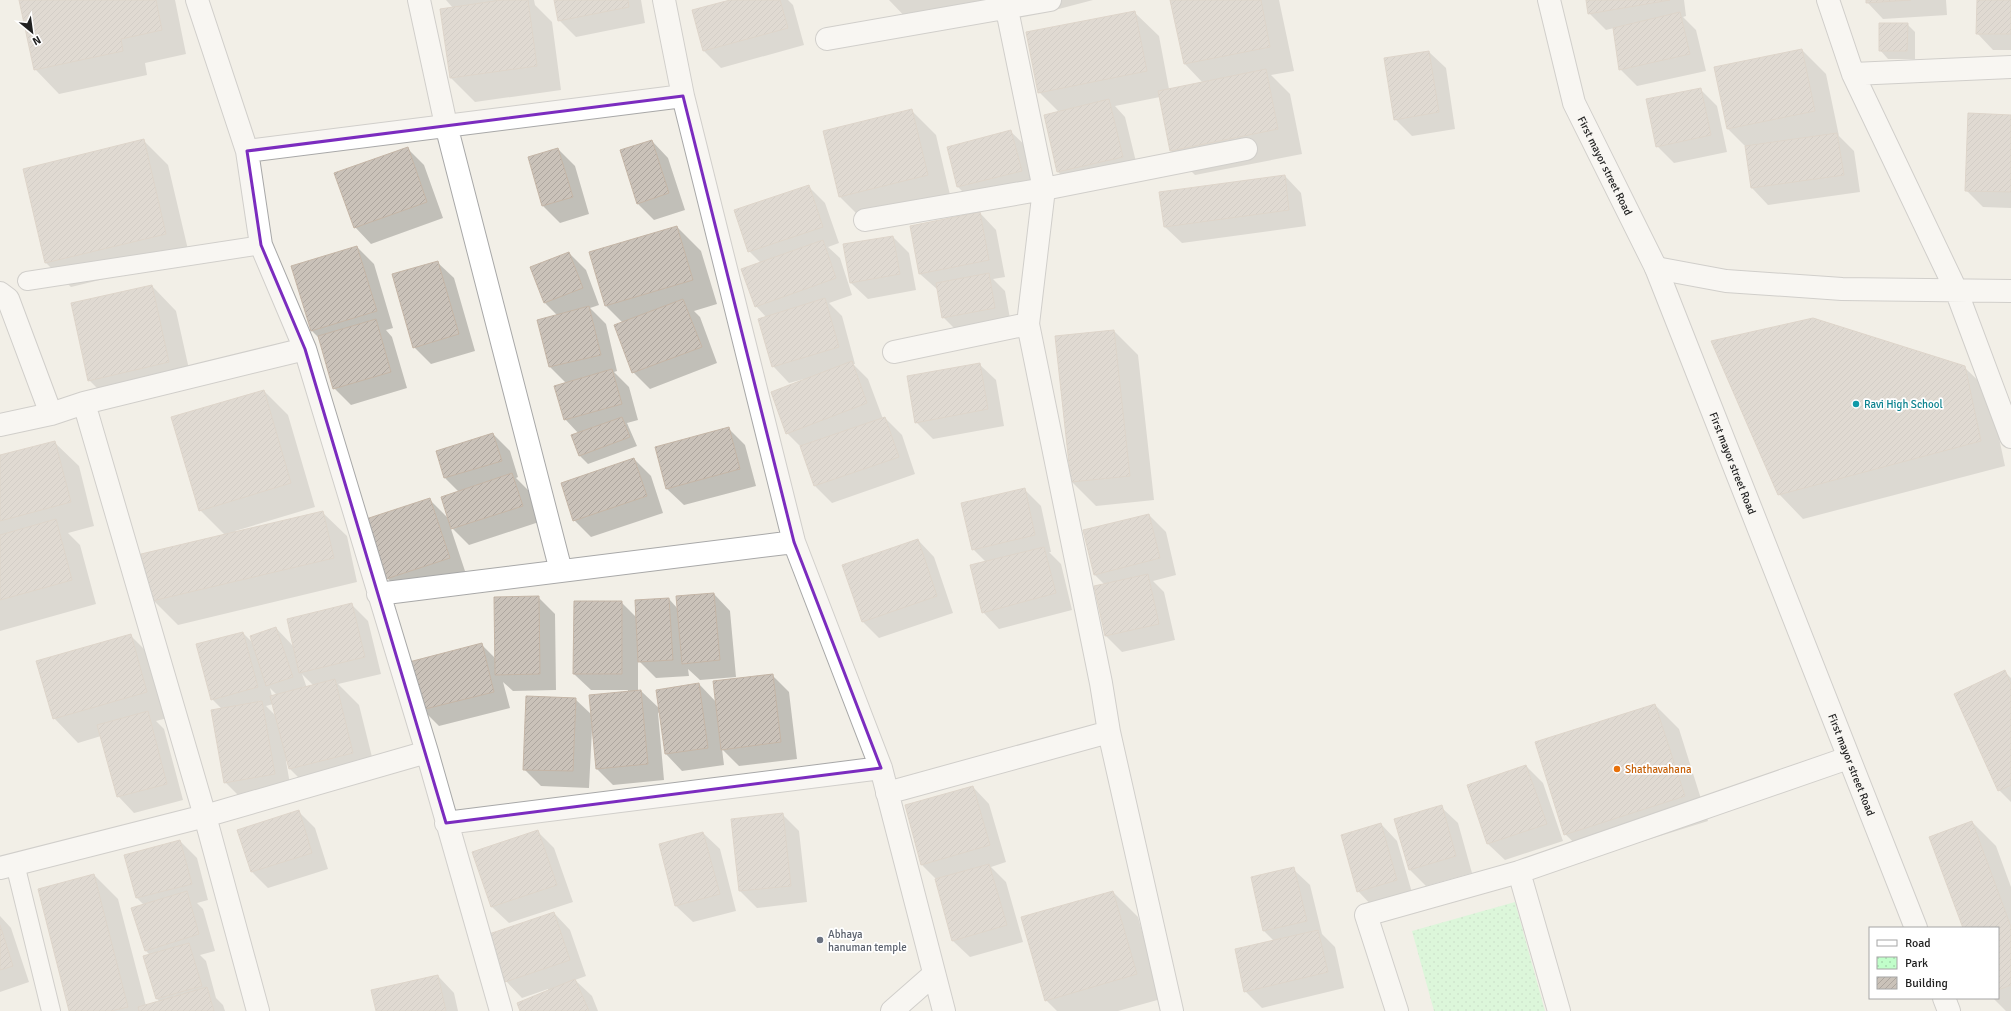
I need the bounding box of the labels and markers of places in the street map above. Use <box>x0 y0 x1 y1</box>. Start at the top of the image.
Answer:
place label: Ravi High School <box>1864 398 1943 411</box>
marker: Ravi High School <box>1851 399 1861 409</box>
place label: Shathavahana <box>1625 763 1692 776</box>
marker: Shathavahana <box>1612 764 1622 774</box>
place label: Abhaya hanuman temple <box>828 928 907 954</box>
marker: Abhaya hanuman temple <box>815 935 825 945</box>

